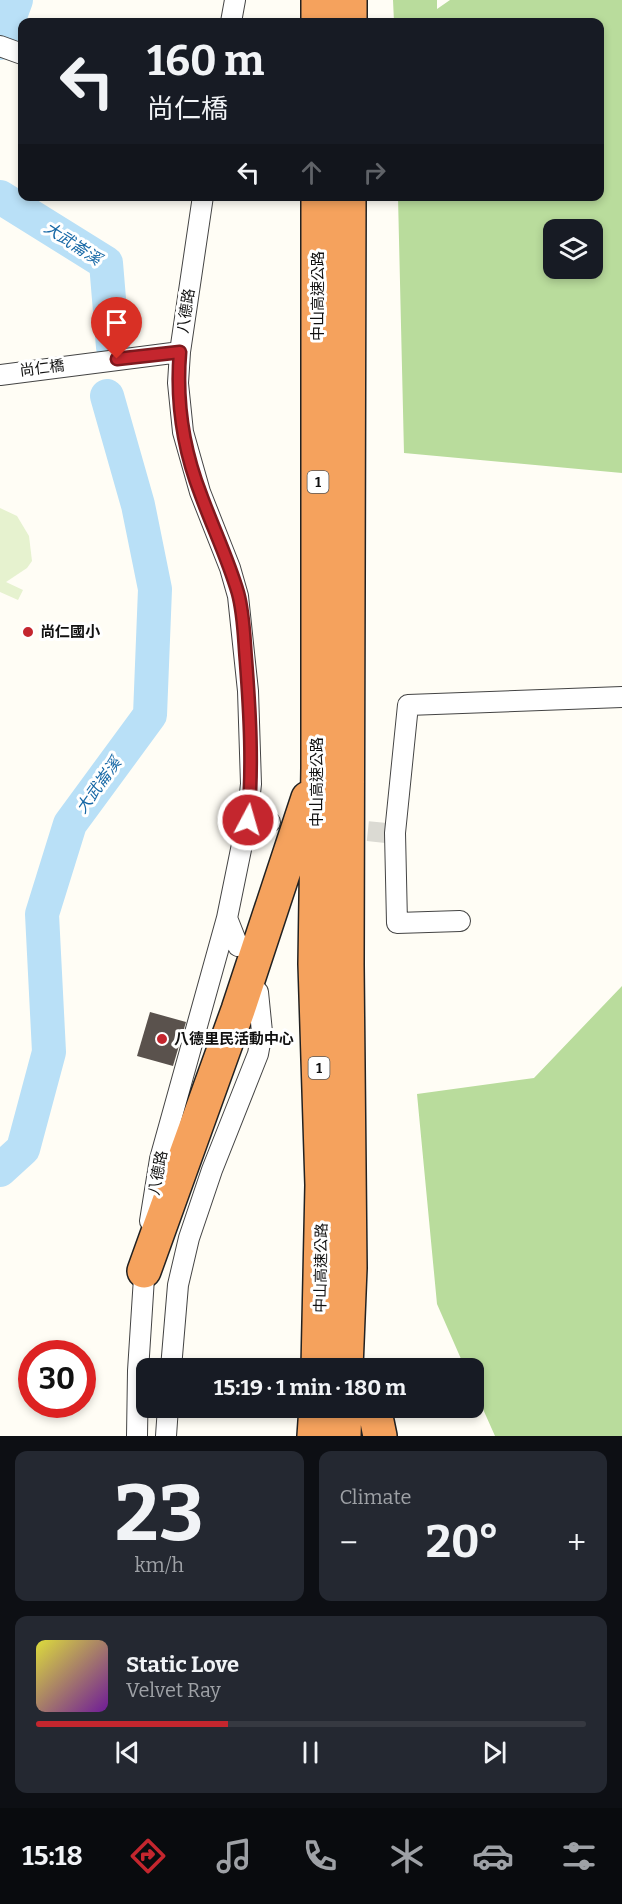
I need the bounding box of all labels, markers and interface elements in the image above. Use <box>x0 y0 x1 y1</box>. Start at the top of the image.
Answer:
text: 160 m <box>147 36 264 86</box>
icon: left <box>48 42 126 120</box>
text: 尚仁橋 <box>147 93 228 125</box>
icon: left <box>232 156 265 189</box>
icon: ahead <box>295 156 328 189</box>
icon: right <box>358 156 391 189</box>
water label: 大武崙溪 <box>41 218 106 270</box>
map controls <box>543 219 603 279</box>
button: layers <box>543 219 603 279</box>
street label: 中山高速公路 <box>309 251 327 341</box>
street label: 八德路 <box>174 287 198 335</box>
pin <box>91 297 142 359</box>
icon: arrive <box>100 306 133 339</box>
street label: 尚仁橋 <box>19 356 65 380</box>
road number: 1 <box>308 471 328 493</box>
place label: 尚仁國小 <box>40 623 101 641</box>
marker: 尚仁國小 <box>21 625 35 639</box>
street label: 中山高速公路 <box>308 737 326 827</box>
water label: 大武崙溪 <box>72 752 126 817</box>
position arrow <box>216 788 280 852</box>
place label: 八德里民活動中心 <box>174 1030 294 1048</box>
marker: 八德里民活動中心 <box>155 1032 169 1046</box>
road number: 1 <box>308 1057 330 1079</box>
street label: 八德路 <box>145 1149 171 1197</box>
street label: 中山高速公路 <box>311 1223 331 1313</box>
speed limit sign: 30 <box>18 1340 96 1418</box>
text: 15:19 · 1 min · 180 m <box>214 1374 406 1401</box>
text: 23 <box>115 1467 204 1561</box>
text: Climate <box>340 1485 411 1509</box>
text: 20° <box>426 1515 499 1569</box>
text: − <box>340 1523 358 1563</box>
text: + <box>567 1523 586 1563</box>
text: km/h <box>135 1553 184 1577</box>
text: Static Love <box>126 1651 239 1678</box>
text: Velvet Ray <box>126 1678 221 1702</box>
icon: previous <box>111 1736 144 1769</box>
icon: pause <box>294 1736 327 1769</box>
icon: next <box>478 1736 511 1769</box>
icon: directions <box>127 1835 169 1877</box>
icon: music <box>213 1835 255 1877</box>
icon: phone <box>299 1835 341 1877</box>
icon: climate <box>386 1835 428 1877</box>
icon: car <box>472 1835 514 1877</box>
icon: filters <box>558 1835 600 1877</box>
text: 15:18 <box>22 1840 83 1872</box>

